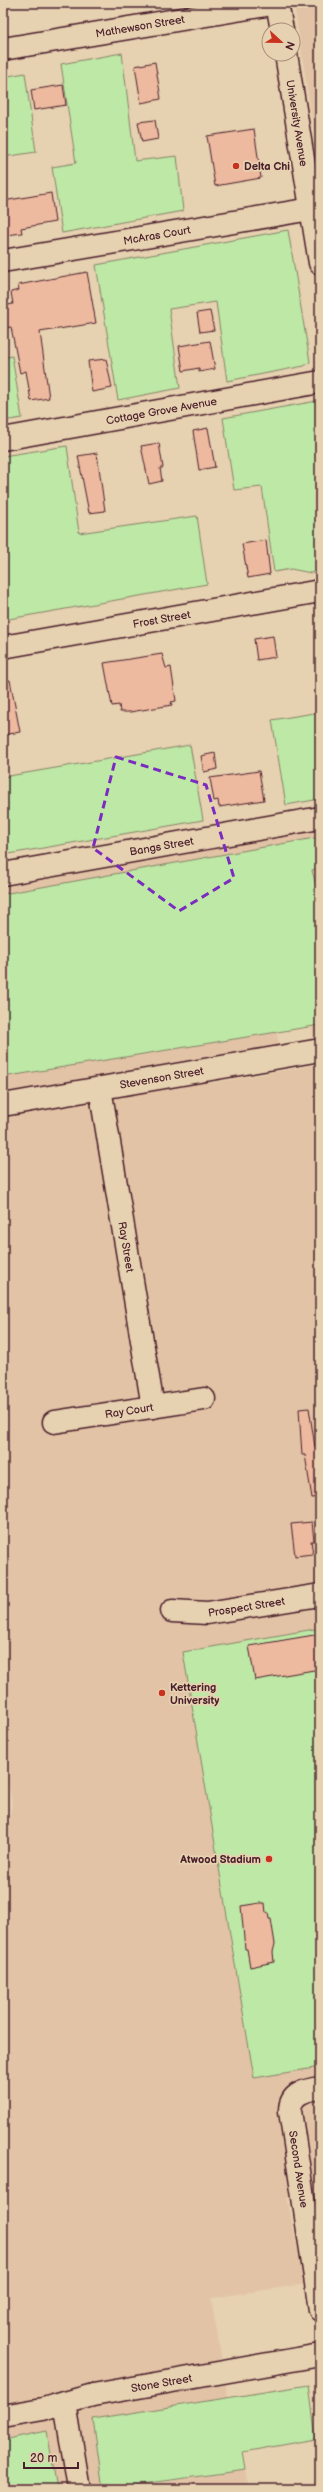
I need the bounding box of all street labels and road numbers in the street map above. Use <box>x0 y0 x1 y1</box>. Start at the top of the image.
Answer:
street label: Mathewson Street <box>95 13 186 40</box>
street label: University Avenue <box>283 79 310 168</box>
street label: McAras Court <box>122 223 192 248</box>
street label: Cottage Grove Avenue <box>105 395 218 427</box>
street label: Frost Street <box>132 608 192 631</box>
street label: Bangs Street <box>129 834 195 859</box>
street label: Stevenson Street <box>119 1064 205 1092</box>
street label: Ray Street <box>115 1221 137 1274</box>
street label: Ray Court <box>104 1401 155 1421</box>
street label: Prospect Street <box>207 1595 286 1620</box>
street label: Second Avenue <box>286 2130 311 2209</box>
street label: Stone Street <box>130 2372 194 2395</box>

